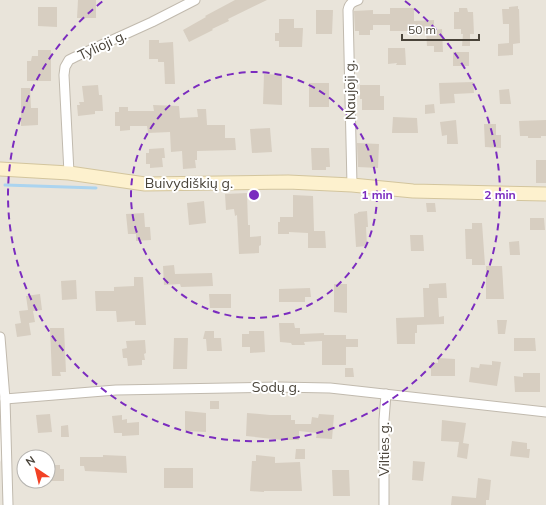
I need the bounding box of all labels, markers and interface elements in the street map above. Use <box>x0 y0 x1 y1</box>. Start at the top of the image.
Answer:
scale bar <box>402 16 479 42</box>
text: 50 m <box>408 22 436 37</box>
street label: Tylioji g. <box>75 26 129 64</box>
street label: Naujoji g. <box>340 60 360 120</box>
street label: Buivydiškių g. <box>145 174 233 192</box>
text: 1 min <box>361 187 393 202</box>
text: 2 min <box>484 187 516 202</box>
centre of rings <box>247 188 261 202</box>
street label: Sodų g. <box>252 378 300 396</box>
street label: Vilties g. <box>375 422 393 476</box>
north arrow <box>16 449 56 489</box>
text: N <box>23 453 38 469</box>

